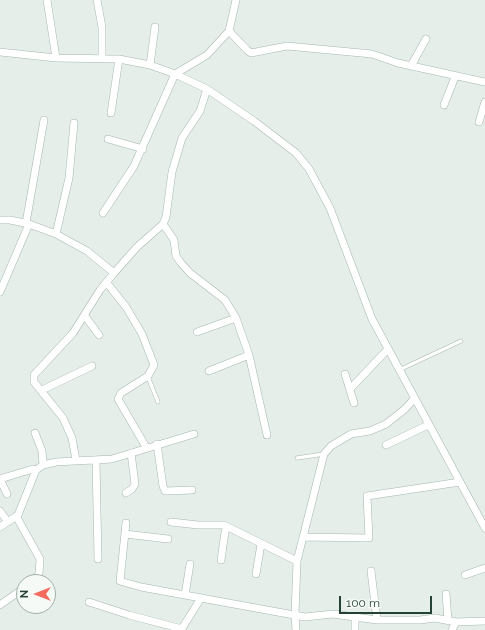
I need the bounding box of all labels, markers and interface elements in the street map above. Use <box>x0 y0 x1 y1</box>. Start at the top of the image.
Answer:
north arrow <box>16 574 56 614</box>
scale bar <box>341 588 434 614</box>
text: N <box>18 590 31 598</box>
text: 100 m <box>346 596 380 610</box>

